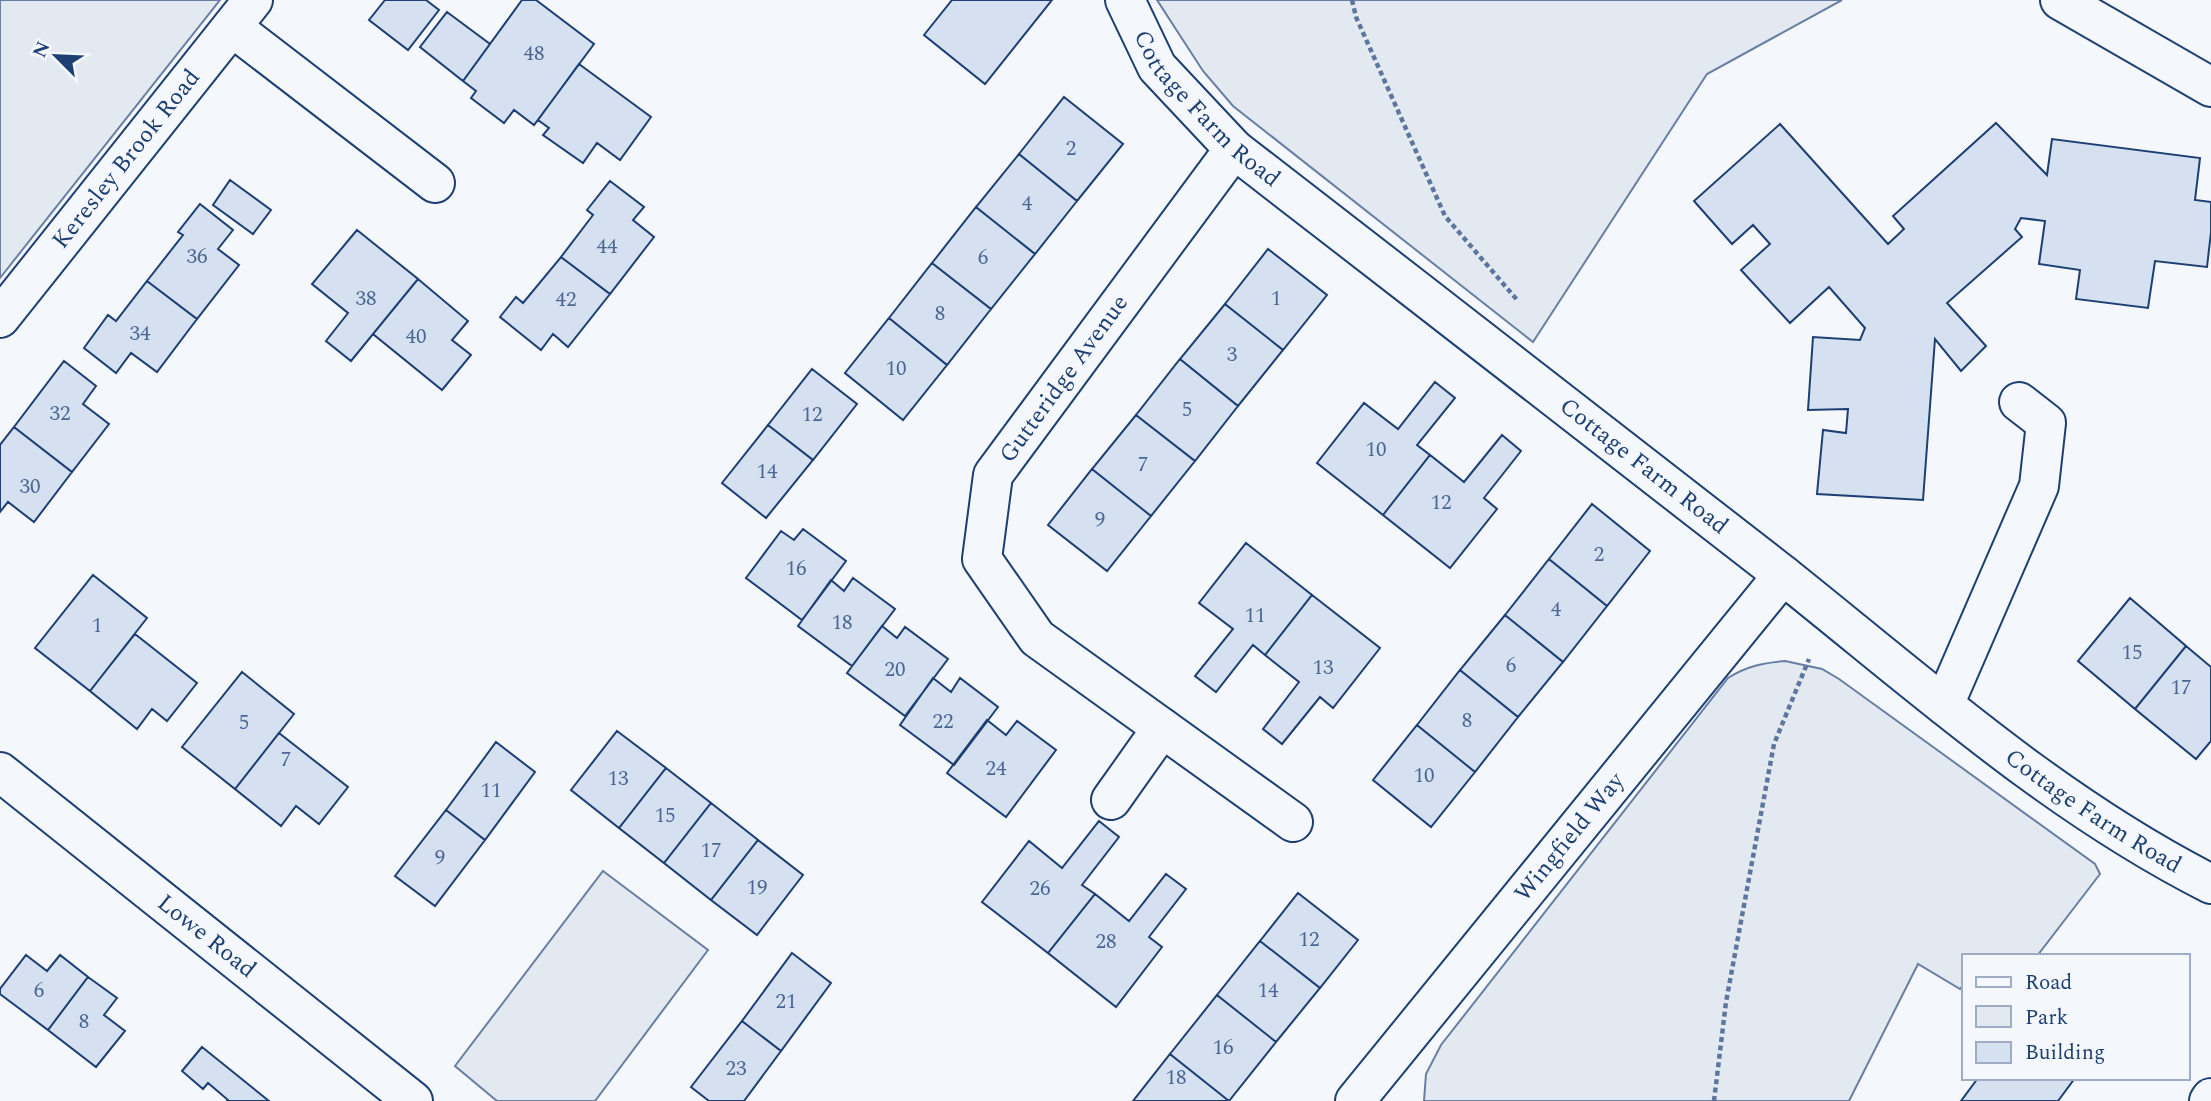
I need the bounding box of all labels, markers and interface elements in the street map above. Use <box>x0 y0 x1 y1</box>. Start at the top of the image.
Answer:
north arrow <box>21 21 91 91</box>
street label: Cottage Farm Road <box>1124 24 1288 196</box>
text: N <box>25 37 58 63</box>
house number: 48 <box>524 38 545 70</box>
street label: Keresley Brook Road <box>43 61 209 257</box>
house number: 2 <box>1066 133 1076 165</box>
house number: 4 <box>1022 188 1033 220</box>
house number: 44 <box>597 231 618 263</box>
house number: 36 <box>187 241 208 273</box>
house number: 6 <box>978 242 988 274</box>
house number: 38 <box>356 283 377 315</box>
house number: 1 <box>1271 283 1281 315</box>
house number: 42 <box>556 284 577 316</box>
street label: Gutteridge Avenue <box>990 287 1138 471</box>
house number: 8 <box>935 298 945 330</box>
house number: 34 <box>130 318 151 350</box>
house number: 40 <box>406 321 427 353</box>
house number: 3 <box>1227 339 1238 371</box>
house number: 10 <box>886 353 907 385</box>
street label: Cottage Farm Road <box>1552 389 1736 544</box>
house number: 5 <box>1182 394 1192 426</box>
house number: 32 <box>50 398 71 430</box>
house number: 12 <box>802 399 823 431</box>
house number: 10 <box>1366 434 1387 466</box>
house number: 7 <box>1138 449 1148 481</box>
house number: 14 <box>757 456 778 488</box>
house number: 30 <box>20 471 41 503</box>
house number: 12 <box>1431 487 1452 519</box>
house number: 9 <box>1095 504 1105 536</box>
house number: 2 <box>1594 539 1604 571</box>
house number: 16 <box>786 553 807 585</box>
house number: 4 <box>1551 594 1562 626</box>
house number: 11 <box>1245 600 1266 632</box>
house number: 18 <box>832 607 853 639</box>
house number: 1 <box>92 610 102 642</box>
house number: 15 <box>2122 637 2143 669</box>
house number: 6 <box>1506 650 1516 682</box>
house number: 13 <box>1313 652 1334 684</box>
house number: 20 <box>885 654 906 686</box>
house number: 17 <box>2171 672 2192 704</box>
house number: 8 <box>1462 705 1472 737</box>
house number: 22 <box>933 706 954 738</box>
house number: 5 <box>239 707 249 739</box>
street label: Cottage Farm Road <box>1997 740 2188 883</box>
house number: 7 <box>281 744 291 776</box>
house number: 24 <box>986 753 1007 785</box>
house number: 10 <box>1414 760 1435 792</box>
house number: 13 <box>608 763 629 795</box>
street label: Wingfield Way <box>1506 764 1634 910</box>
house number: 11 <box>481 775 502 807</box>
house number: 15 <box>655 800 676 832</box>
house number: 17 <box>701 835 722 867</box>
house number: 9 <box>435 842 445 874</box>
house number: 19 <box>747 872 768 904</box>
house number: 26 <box>1030 873 1051 905</box>
street label: Lowe Road <box>149 886 264 987</box>
house number: 12 <box>1299 924 1320 956</box>
house number: 28 <box>1096 926 1117 958</box>
legend <box>1962 954 2190 1080</box>
text: Road <box>2025 967 2072 999</box>
house number: 6 <box>34 975 44 1007</box>
house number: 14 <box>1258 975 1279 1007</box>
house number: 21 <box>776 986 797 1018</box>
text: Park <box>2025 1002 2069 1034</box>
house number: 8 <box>79 1006 89 1038</box>
house number: 16 <box>1213 1032 1234 1064</box>
text: Building <box>2025 1037 2105 1069</box>
house number: 23 <box>726 1053 747 1085</box>
house number: 18 <box>1166 1062 1187 1094</box>

